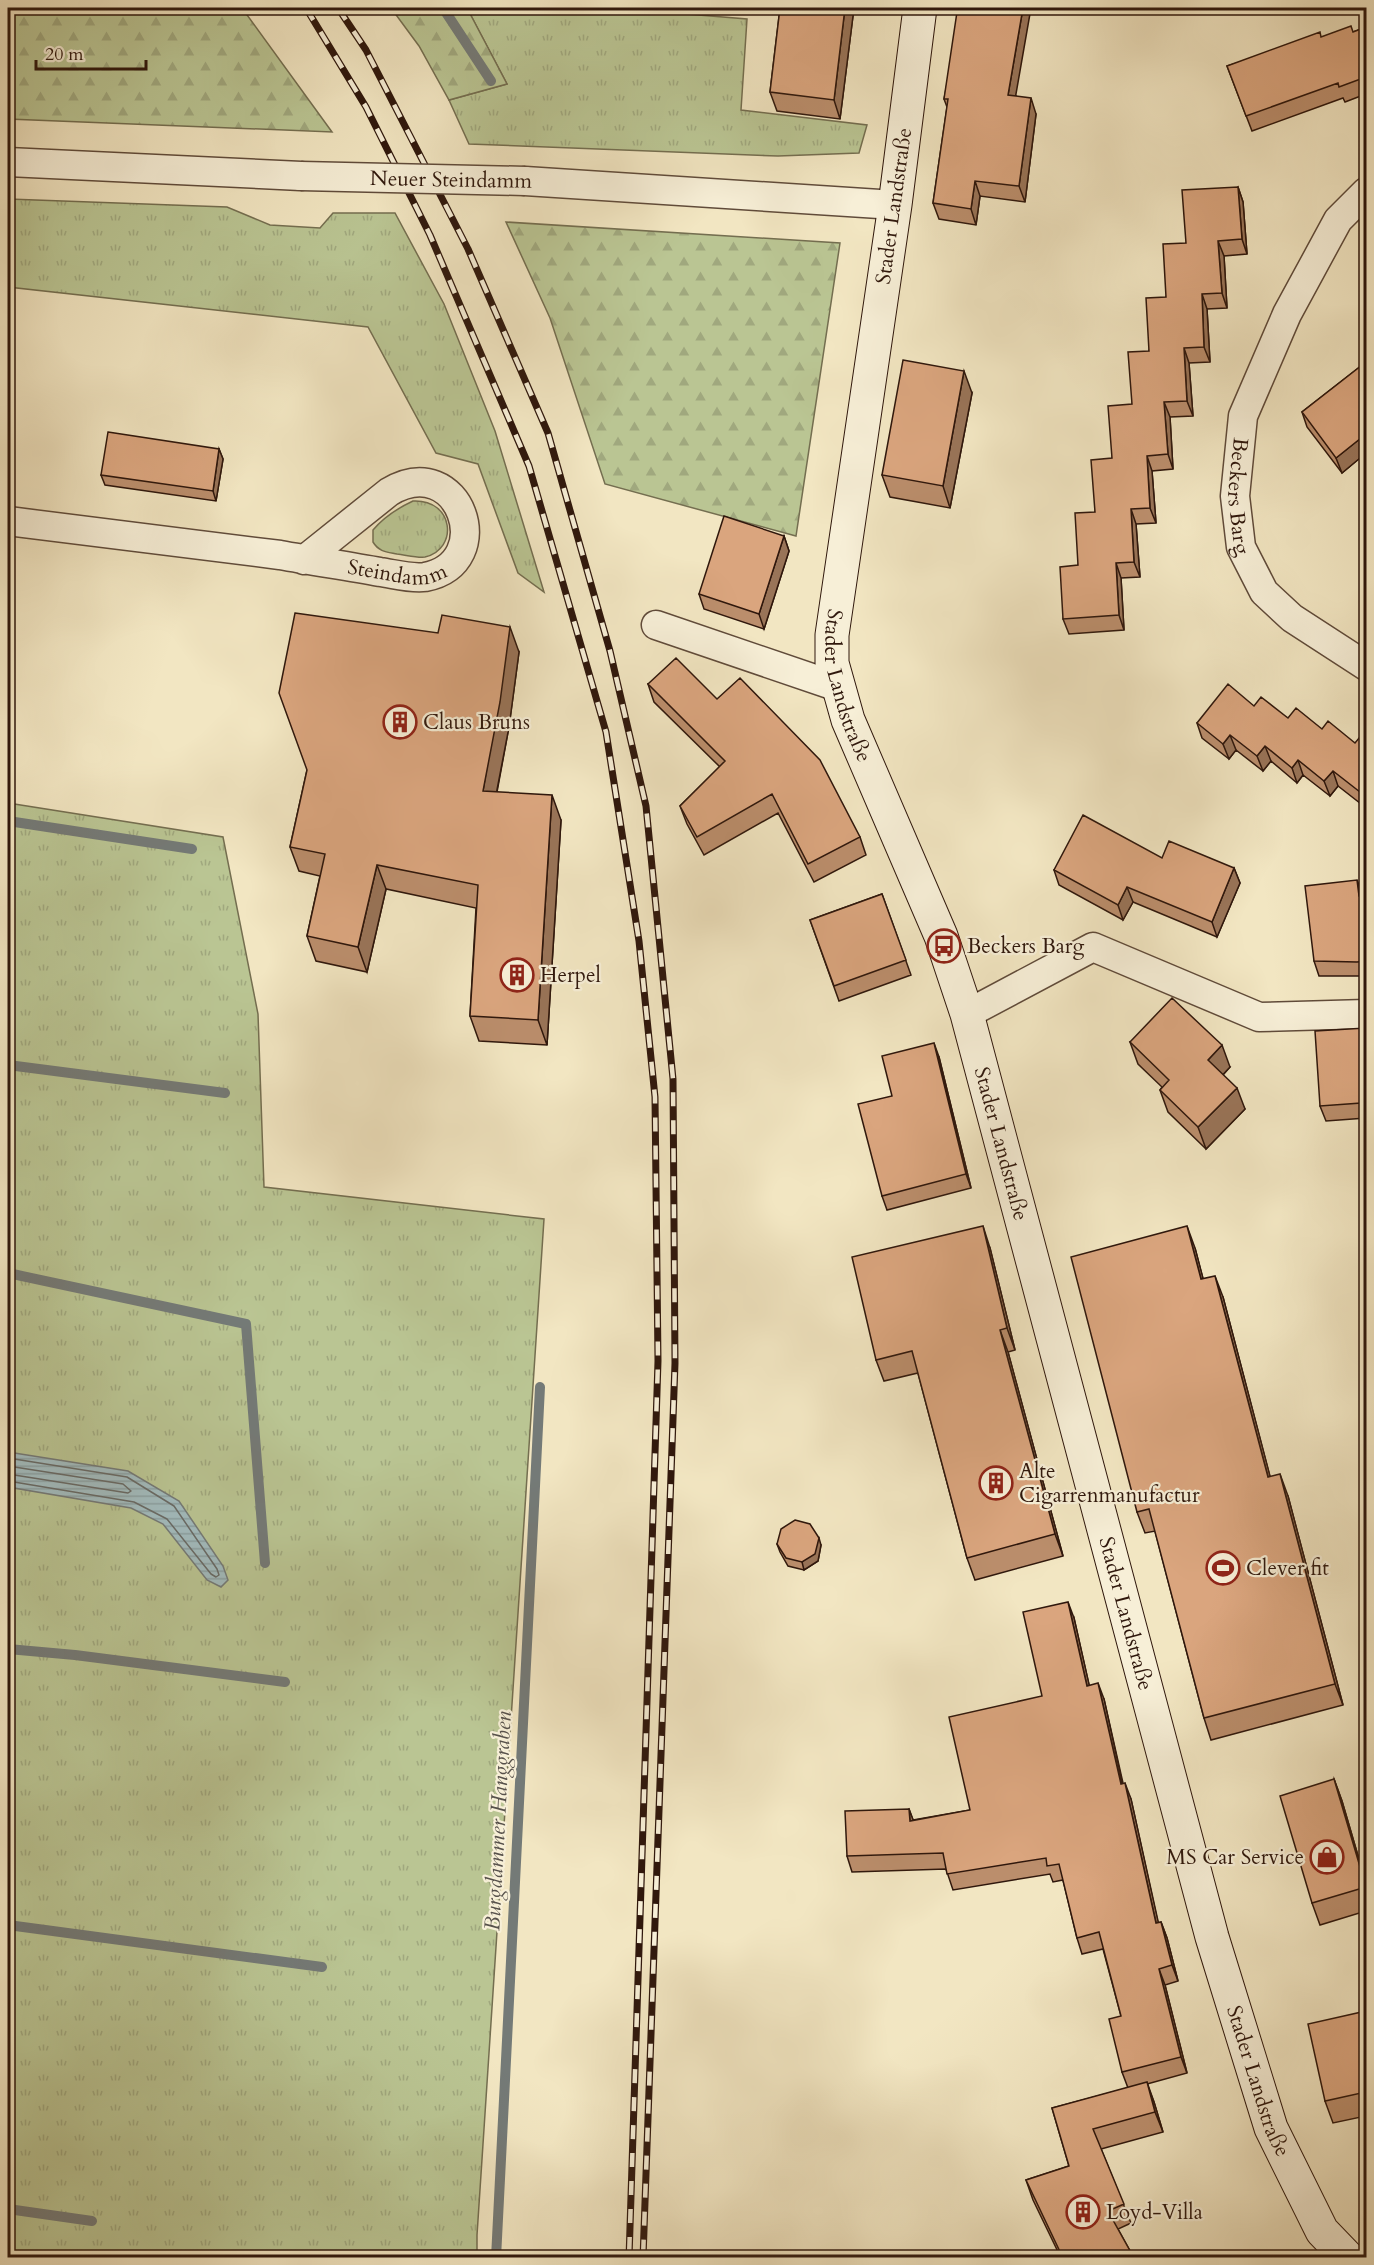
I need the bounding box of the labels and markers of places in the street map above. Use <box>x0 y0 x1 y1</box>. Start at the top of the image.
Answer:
building icon: Claus Bruns <box>382 704 418 740</box>
place label: Claus Bruns <box>423 708 530 737</box>
bus stop icon: Beckers Barg <box>926 928 962 964</box>
place label: Beckers Barg <box>967 932 1084 961</box>
building icon: Herpel <box>499 957 535 993</box>
place label: Herpel <box>540 961 601 990</box>
place label: Alte Cigarrenmanufactur <box>1019 1457 1200 1510</box>
building icon: Alte Cigarrenmanufactur <box>978 1465 1014 1501</box>
sports icon: Clever fit <box>1205 1550 1241 1586</box>
place label: Clever fit <box>1246 1554 1329 1583</box>
shop icon: MS Car Service <box>1309 1839 1345 1875</box>
place label: MS Car Service <box>1166 1843 1304 1872</box>
building icon: Loyd-Villa <box>1065 2194 1101 2230</box>
place label: Loyd-Villa <box>1106 2198 1203 2227</box>

